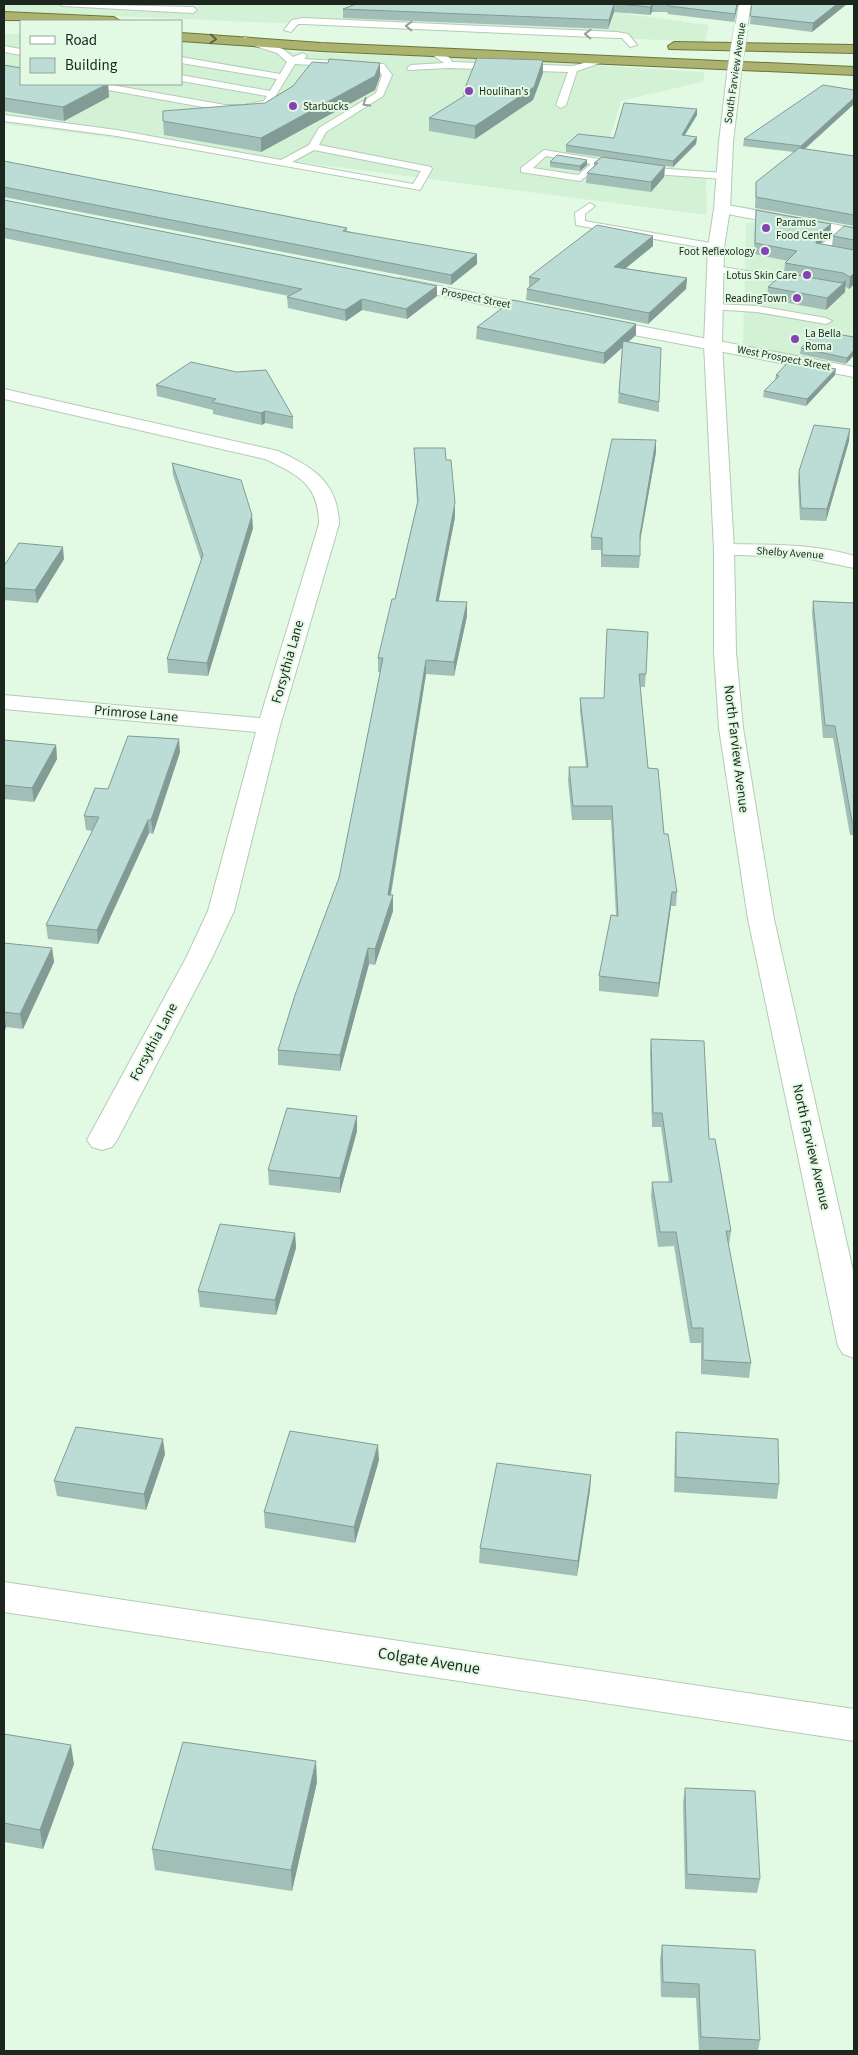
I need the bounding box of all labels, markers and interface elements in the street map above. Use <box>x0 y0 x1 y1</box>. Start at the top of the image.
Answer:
legend <box>20 20 182 85</box>
one-way arrow <box>404 21 412 31</box>
street label: South Farview Avenue <box>720 21 750 124</box>
one-way arrow <box>584 28 592 39</box>
text: Road <box>65 30 97 51</box>
one-way arrow <box>210 33 218 44</box>
text: Building <box>65 55 118 76</box>
place label: Houlihan's <box>479 84 529 99</box>
marker: Houlihan's <box>463 85 475 97</box>
one-way arrow <box>362 97 372 106</box>
place label: Starbucks <box>303 99 349 114</box>
marker: Starbucks <box>287 100 299 112</box>
place label: Paramus Food Center <box>776 215 832 243</box>
marker: Paramus Food Center <box>760 222 772 234</box>
place label: Foot Reflexology <box>679 244 755 259</box>
marker: Foot Reflexology <box>759 245 771 257</box>
place label: Lotus Skin Care <box>726 268 798 283</box>
marker: Lotus Skin Care <box>801 269 813 281</box>
street label: Prospect Street <box>440 284 512 312</box>
place label: ReadingTown <box>725 291 787 306</box>
marker: ReadingTown <box>791 292 803 304</box>
place label: La Bella Roma <box>805 326 841 354</box>
marker: La Bella Roma <box>789 333 801 345</box>
street label: West Prospect Street <box>736 342 832 374</box>
street label: Shelby Avenue <box>756 543 825 563</box>
street label: Forsythia Lane <box>267 618 309 706</box>
street label: North Farview Avenue <box>718 684 754 814</box>
street label: Primrose Lane <box>93 700 179 728</box>
street label: Forsythia Lane <box>125 999 183 1085</box>
street label: North Farview Avenue <box>787 1082 835 1212</box>
street label: Colgate Avenue <box>376 1642 482 1680</box>

